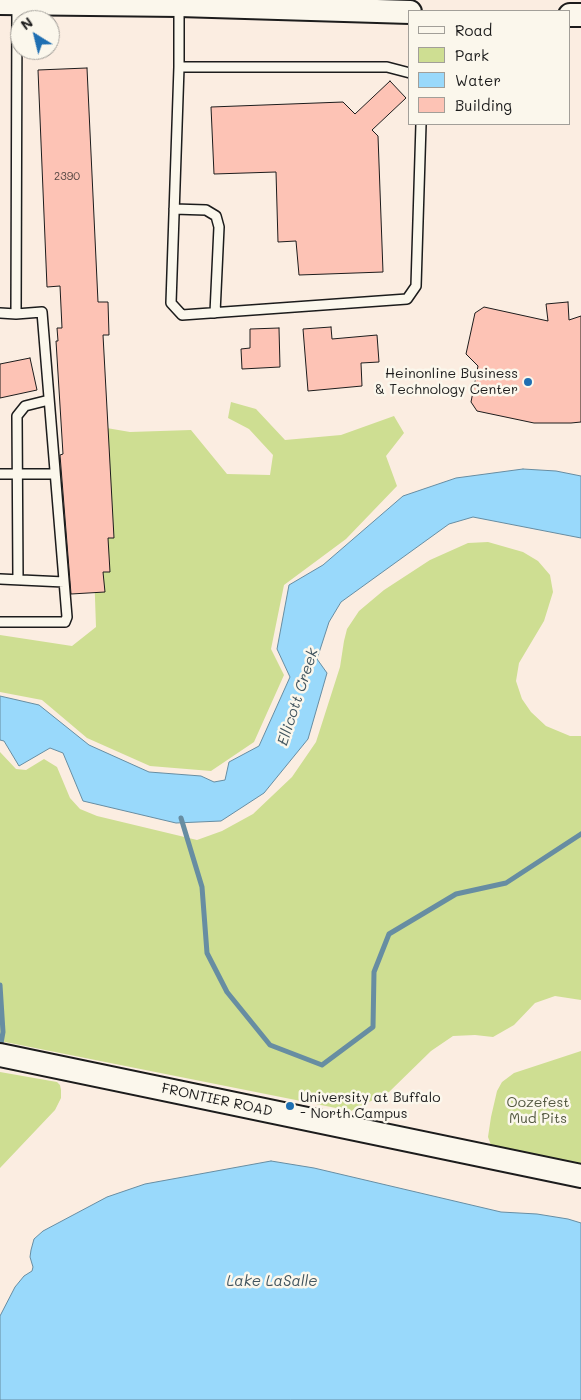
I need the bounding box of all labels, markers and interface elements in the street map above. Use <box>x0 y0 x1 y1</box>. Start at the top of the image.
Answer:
north arrow <box>10 10 60 60</box>
legend <box>408 10 571 125</box>
text: N <box>17 12 36 34</box>
text: Road <box>455 20 492 40</box>
text: Park <box>455 45 489 65</box>
text: Water <box>455 70 501 90</box>
text: Building <box>455 95 512 115</box>
house number: 2390 <box>54 170 80 184</box>
place label: Heinonline Business & Technology Center <box>375 366 518 398</box>
marker: Heinonline Business & Technology Center <box>522 376 534 388</box>
water label: Ellicott Creek <box>274 646 322 748</box>
street label: FRONTIER ROAD <box>160 1080 274 1120</box>
place label: University at Buffalo - North Campus <box>300 1090 441 1122</box>
park label: Oozefest Mud Pits <box>507 1095 569 1128</box>
marker: University at Buffalo - North Campus <box>284 1100 296 1112</box>
water label: Lake LaSalle <box>226 1272 318 1290</box>

